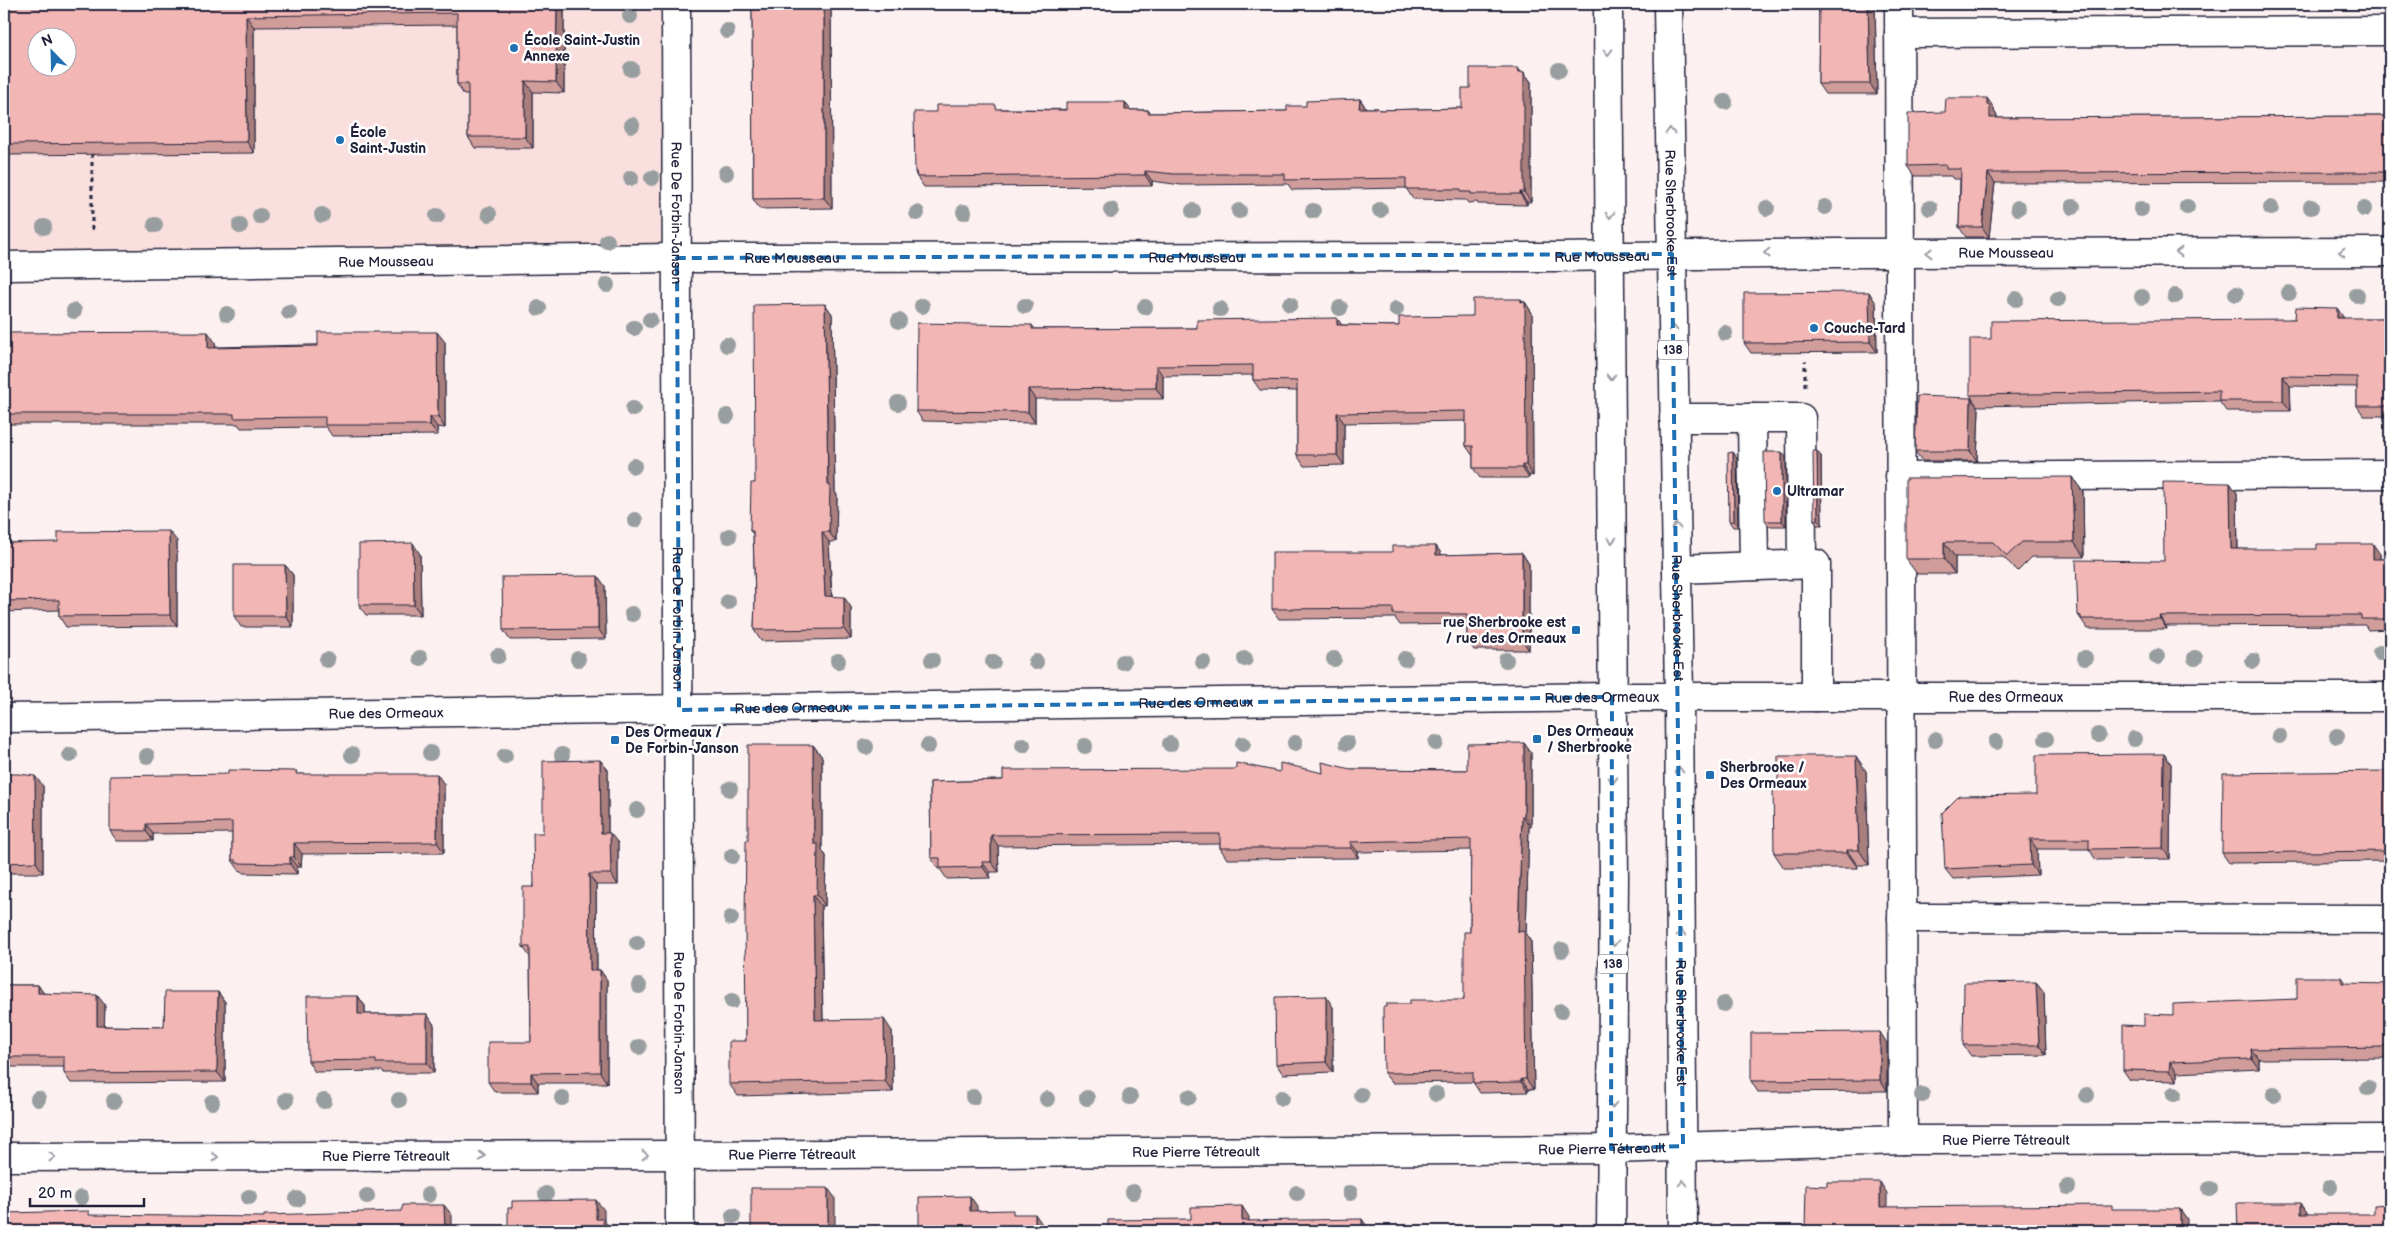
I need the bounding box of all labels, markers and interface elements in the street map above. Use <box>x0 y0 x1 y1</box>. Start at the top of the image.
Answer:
north arrow <box>28 28 78 78</box>
place label: École Saint-Justin Annexe <box>523 30 640 65</box>
text: N <box>39 31 55 50</box>
marker: École Saint-Justin Annexe <box>508 42 520 54</box>
one-way arrow <box>1603 49 1613 57</box>
place label: École Saint-Justin <box>350 122 426 157</box>
one-way arrow <box>1665 127 1675 134</box>
marker: École Saint-Justin <box>334 134 346 146</box>
street label: Rue De Forbin-Janson <box>668 142 685 285</box>
street label: Rue Sherbrooke Est <box>1662 149 1681 277</box>
one-way arrow <box>1605 212 1615 219</box>
street label: Rue Mousseau <box>1958 244 2054 261</box>
street label: Rue Mousseau <box>1554 247 1650 266</box>
one-way arrow <box>2175 247 2182 257</box>
one-way arrow <box>2337 247 2345 257</box>
one-way arrow <box>1762 248 1770 258</box>
one-way arrow <box>1925 248 1932 258</box>
street label: Rue Mousseau <box>744 249 840 266</box>
street label: Rue Mousseau <box>1148 249 1244 266</box>
street label: Rue Mousseau <box>338 252 434 271</box>
place label: Couche-Tard <box>1824 320 1905 337</box>
marker: Couche-Tard <box>1808 322 1820 334</box>
one-way arrow <box>1668 324 1678 332</box>
road number: 138 <box>1658 340 1688 360</box>
one-way arrow <box>1606 374 1616 382</box>
place label: Ultramar <box>1787 483 1844 500</box>
marker: Ultramar <box>1771 485 1783 497</box>
one-way arrow <box>1671 522 1681 530</box>
one-way arrow <box>1607 536 1617 544</box>
street label: Rue De Forbin-Janson <box>669 547 687 690</box>
street label: Rue Sherbrooke Est <box>1668 554 1687 682</box>
place label: rue Sherbrooke est / rue des Ormeaux <box>1443 614 1567 647</box>
marker: rue Sherbrooke est / rue des Ormeaux <box>1570 624 1582 636</box>
street label: Rue des Ormeaux <box>1544 688 1660 706</box>
street label: Rue des Ormeaux <box>1948 689 2064 706</box>
street label: Rue des Ormeaux <box>1138 693 1254 712</box>
street label: Rue des Ormeaux <box>734 698 850 717</box>
street label: Rue des Ormeaux <box>328 704 444 722</box>
place label: Des Ormeaux / Sherbrooke <box>1547 723 1634 756</box>
place label: Des Ormeaux / De Forbin-Janson <box>625 724 739 757</box>
marker: Des Ormeaux / Sherbrooke <box>1531 733 1543 745</box>
marker: Des Ormeaux / De Forbin-Janson <box>609 734 621 746</box>
place label: Sherbrooke / Des Ormeaux <box>1720 759 1807 792</box>
one-way arrow <box>1674 766 1684 774</box>
marker: Sherbrooke / Des Ormeaux <box>1704 769 1716 781</box>
one-way arrow <box>1608 777 1618 785</box>
one-way arrow <box>1676 928 1686 936</box>
one-way arrow <box>1609 940 1619 947</box>
street label: Rue De Forbin-Janson <box>671 952 688 1095</box>
road number: 138 <box>1598 954 1628 974</box>
street label: Rue Sherbrooke Est <box>1672 959 1690 1087</box>
one-way arrow <box>1607 1102 1617 1110</box>
street label: Rue Pierre Tétreault <box>1942 1131 2070 1148</box>
street label: Rue Pierre Tétreault <box>1538 1139 1667 1158</box>
street label: Rue Pierre Tétreault <box>1132 1143 1261 1161</box>
street label: Rue Pierre Tétreault <box>728 1145 857 1163</box>
street label: Rue Pierre Tétreault <box>322 1147 451 1165</box>
one-way arrow <box>641 1150 649 1161</box>
one-way arrow <box>479 1151 487 1161</box>
one-way arrow <box>49 1152 57 1162</box>
one-way arrow <box>212 1152 219 1162</box>
scale bar <box>30 1175 144 1207</box>
one-way arrow <box>1678 1178 1688 1186</box>
text: 20 m <box>38 1184 72 1203</box>

